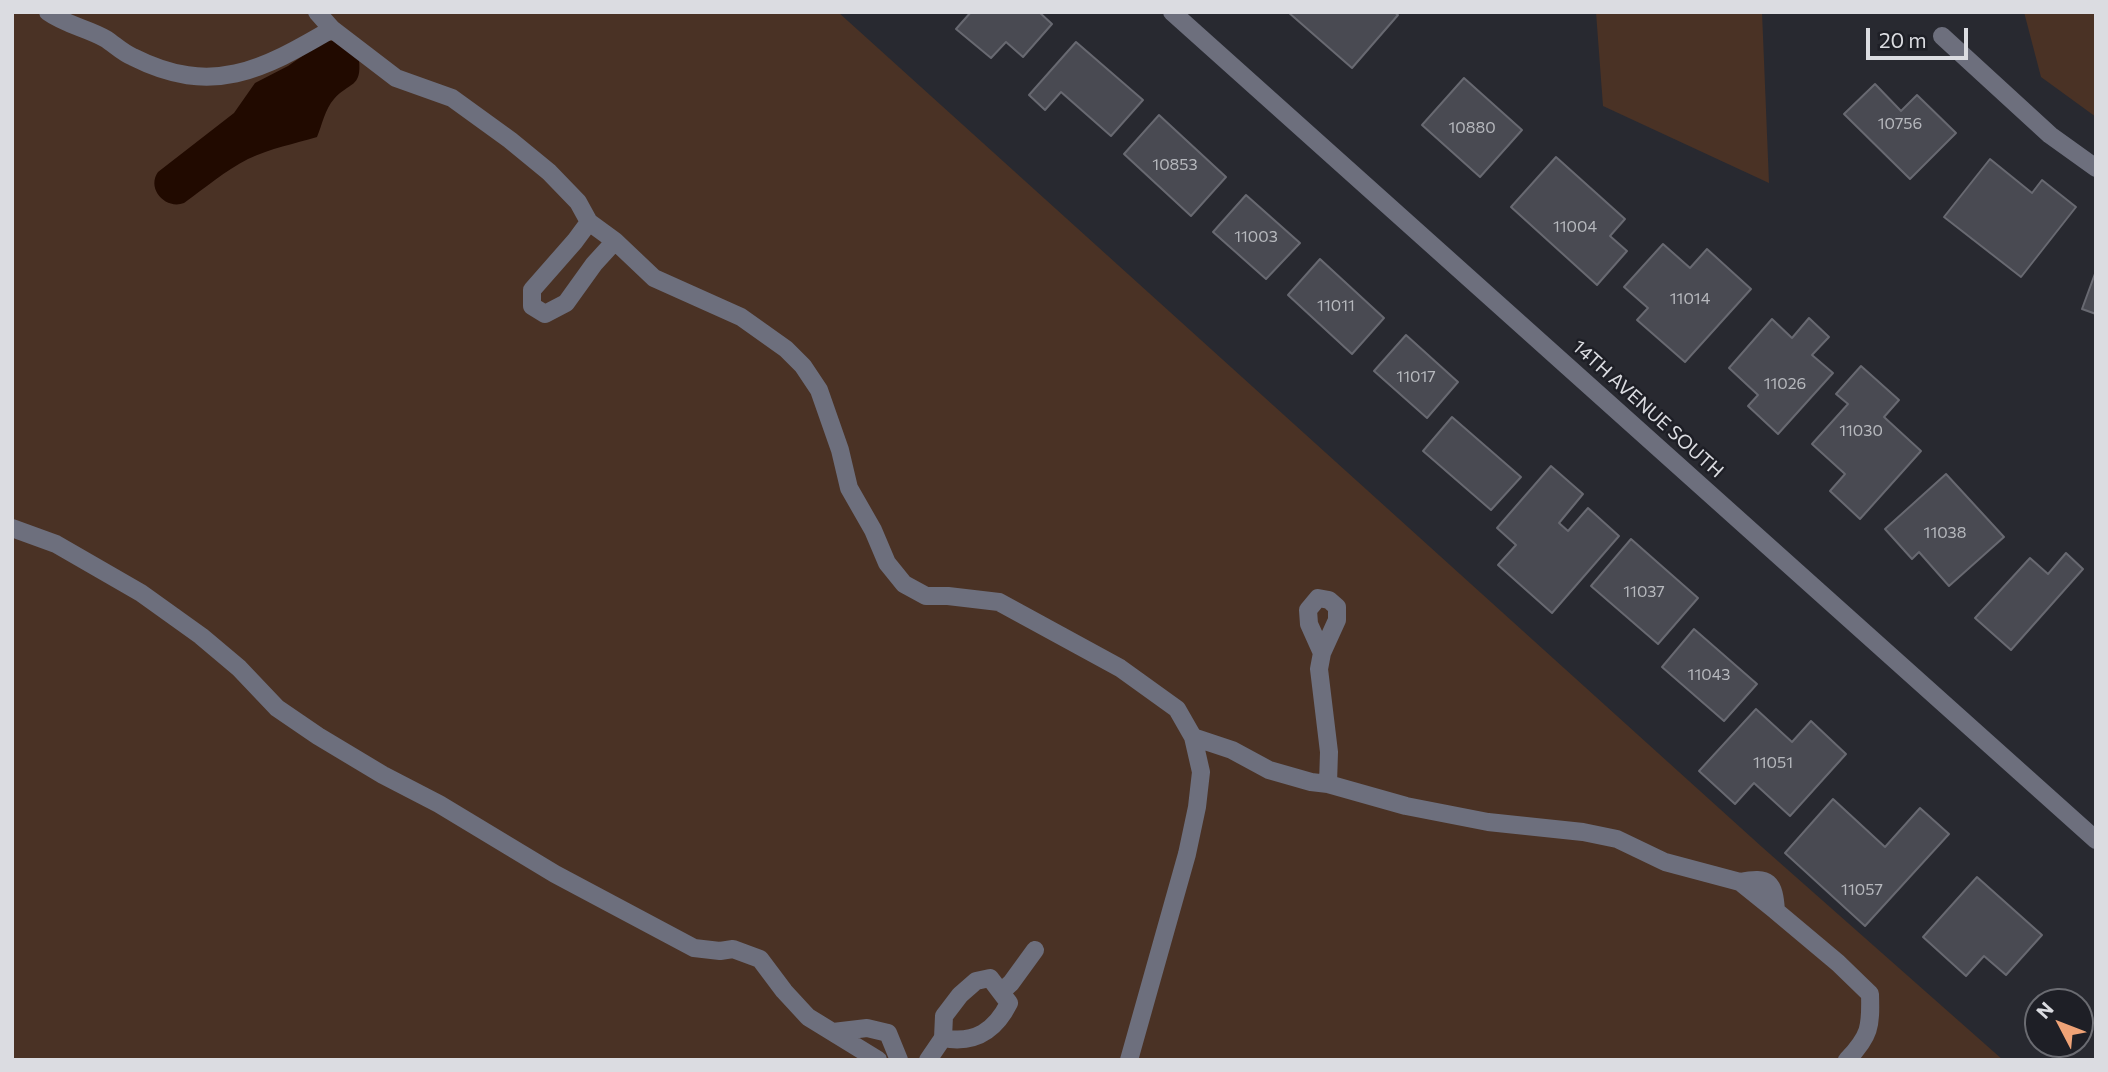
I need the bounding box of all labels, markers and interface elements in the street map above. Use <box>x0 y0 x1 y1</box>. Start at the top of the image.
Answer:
scale bar <box>1870 14 1972 58</box>
text: 20 m <box>1879 27 1927 52</box>
house number: 10756 <box>1878 114 1922 134</box>
house number: 10880 <box>1448 118 1496 138</box>
house number: 10853 <box>1152 155 1198 175</box>
house number: 11004 <box>1553 217 1597 237</box>
house number: 11003 <box>1234 227 1278 247</box>
house number: 11014 <box>1670 289 1710 309</box>
house number: 11011 <box>1317 296 1355 316</box>
street label: 14TH AVENUE SOUTH <box>1568 335 1728 483</box>
house number: 11017 <box>1396 367 1436 387</box>
house number: 11026 <box>1764 374 1806 394</box>
house number: 11030 <box>1839 421 1883 441</box>
house number: 11038 <box>1924 523 1966 543</box>
house number: 11037 <box>1623 582 1665 602</box>
house number: 11043 <box>1688 665 1730 685</box>
house number: 11051 <box>1753 753 1793 773</box>
house number: 11057 <box>1841 880 1883 900</box>
north arrow <box>2024 988 2094 1058</box>
text: N <box>2031 997 2058 1023</box>

